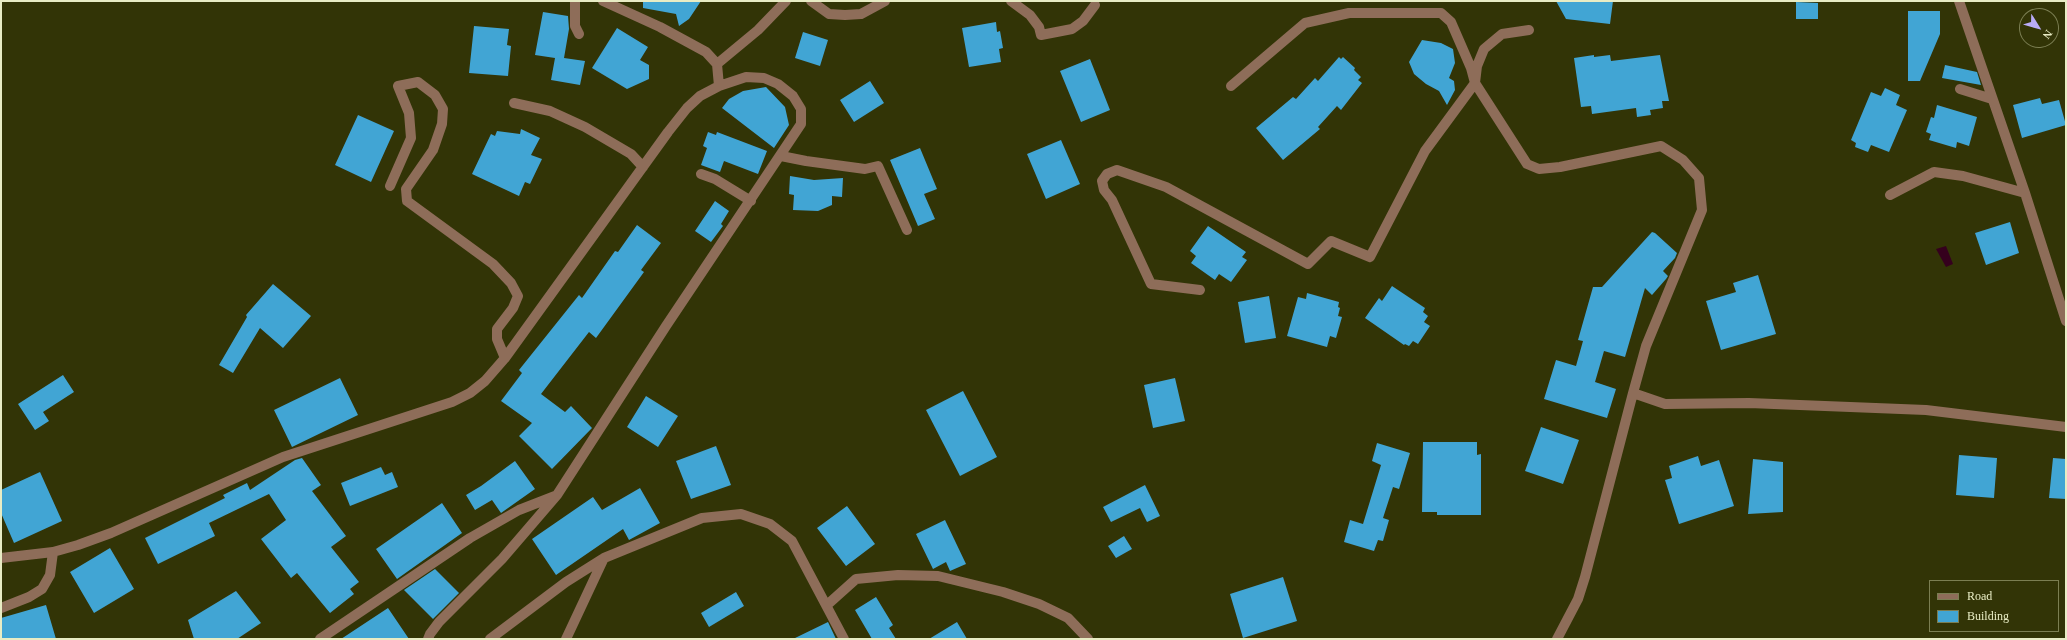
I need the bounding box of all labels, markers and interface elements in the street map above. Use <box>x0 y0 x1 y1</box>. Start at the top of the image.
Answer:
north arrow <box>2019 8 2059 48</box>
text: N <box>2041 28 2055 41</box>
legend <box>1929 580 2059 632</box>
text: Road <box>1967 589 1992 603</box>
text: Building <box>1967 609 2009 623</box>

